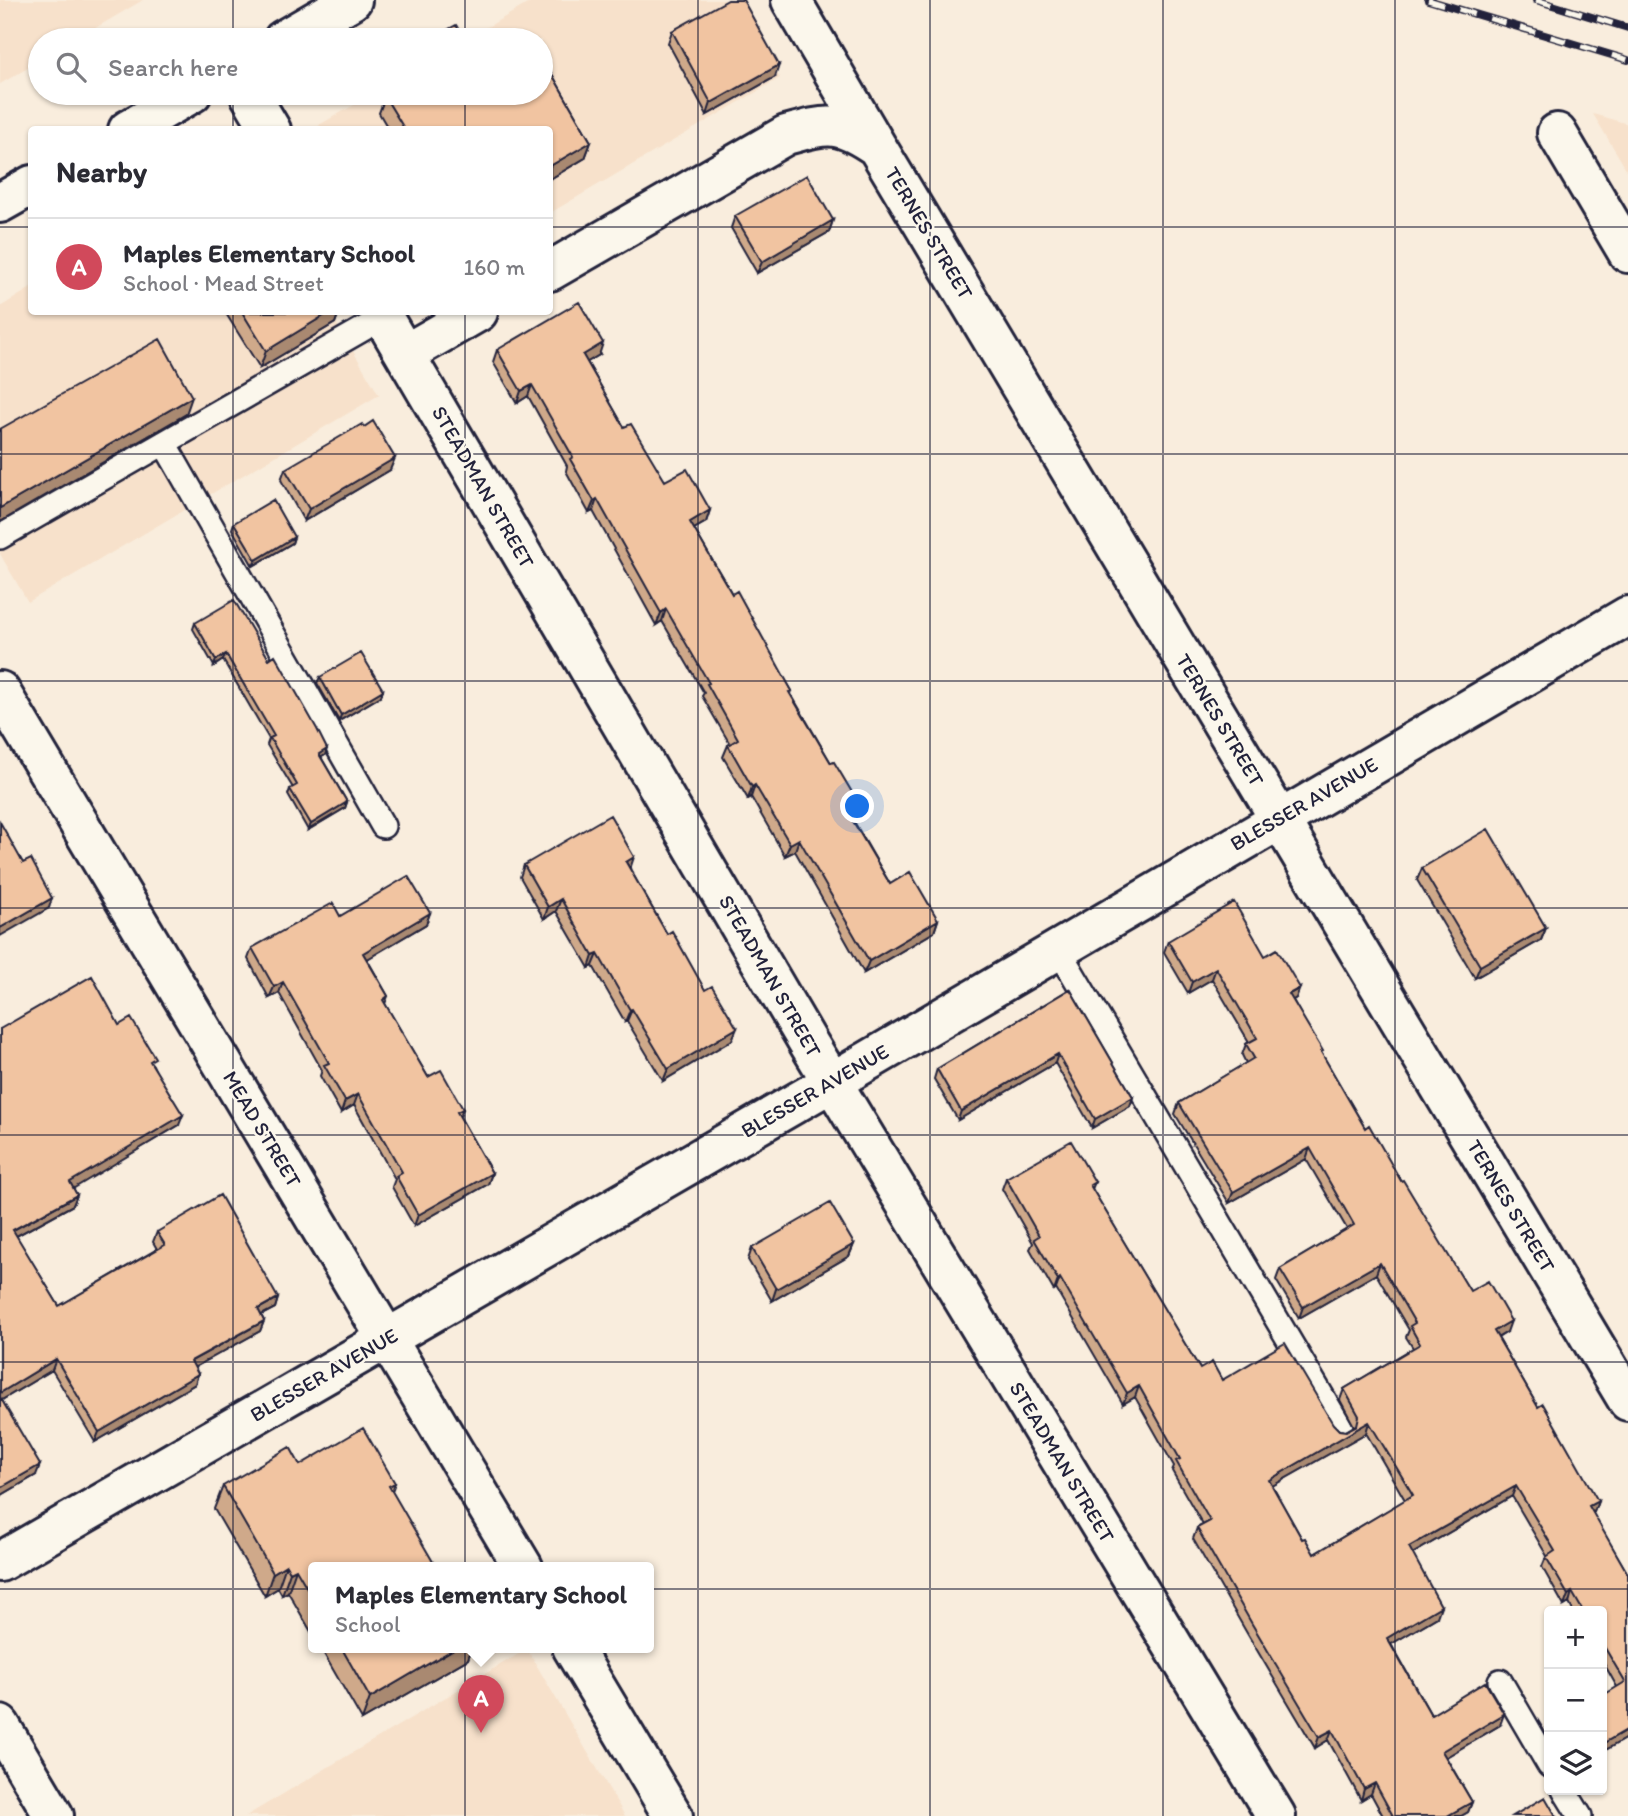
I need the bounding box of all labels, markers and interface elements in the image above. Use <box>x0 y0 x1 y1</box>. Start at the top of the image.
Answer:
search box <box>28 28 553 105</box>
icon: search <box>52 48 90 86</box>
text: Search here <box>108 51 238 83</box>
text: Nearby <box>56 153 147 190</box>
street label: TERNES STREET <box>880 162 979 304</box>
text: Maples Elementary School <box>123 237 415 269</box>
text: A <box>72 253 86 281</box>
text: 160 m <box>463 253 525 281</box>
text: School · Mead Street <box>123 269 324 297</box>
street label: STEADMAN STREET <box>427 401 540 572</box>
street label: TERNES STREET <box>1171 649 1270 791</box>
street label: BLESSER AVENUE <box>1226 751 1382 856</box>
your location <box>840 789 874 823</box>
street label: STEADMAN STREET <box>714 890 827 1061</box>
street label: BLESSER AVENUE <box>737 1038 893 1143</box>
street label: MEAD STREET <box>218 1066 307 1192</box>
street label: TERNES STREET <box>1462 1135 1561 1277</box>
street label: BLESSER AVENUE <box>246 1322 402 1427</box>
street label: STEADMAN STREET <box>1005 1377 1120 1547</box>
popup <box>308 1562 654 1653</box>
text: Maples Elementary School <box>335 1578 627 1610</box>
map controls <box>1544 1606 1607 1795</box>
button: + <box>1544 1606 1607 1669</box>
text: School <box>335 1610 401 1638</box>
button: − <box>1544 1669 1607 1732</box>
pin: A <box>458 1675 504 1733</box>
button: layers <box>1544 1732 1607 1795</box>

